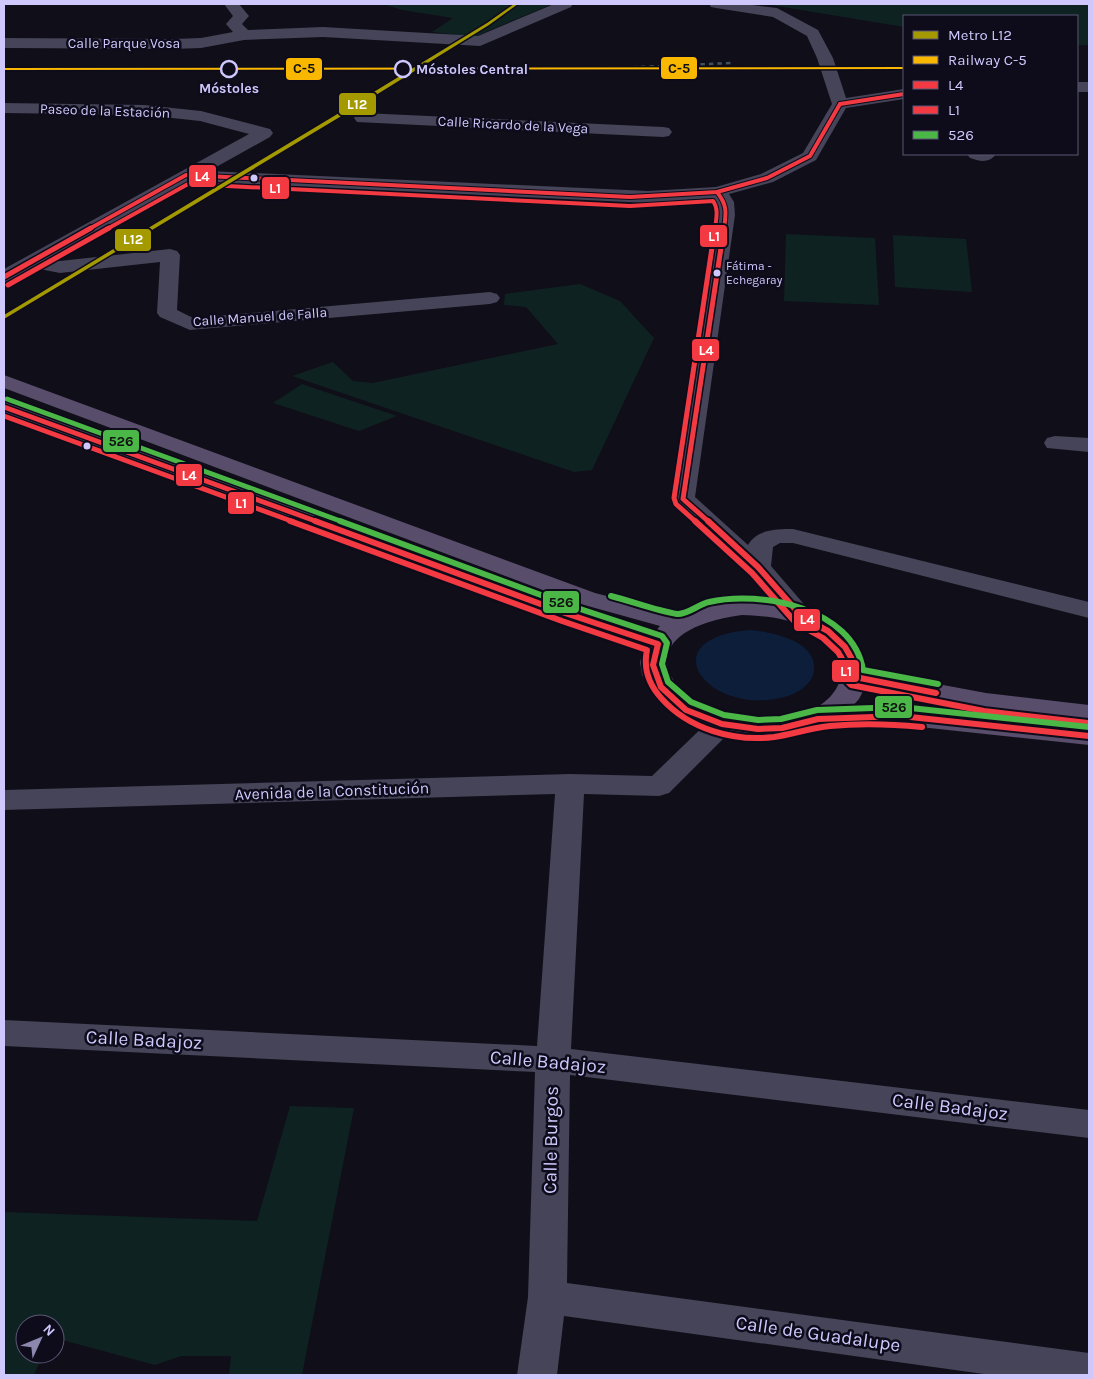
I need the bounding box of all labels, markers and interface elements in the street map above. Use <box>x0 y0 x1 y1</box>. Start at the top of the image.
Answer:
legend <box>903 15 1078 155</box>
text: Metro L12 <box>948 26 1012 44</box>
street label: Calle Parque Vosa <box>68 35 180 52</box>
text: Railway C-5 <box>948 51 1027 69</box>
line badge: C-5 <box>660 56 698 80</box>
line badge: C-5 <box>285 57 323 81</box>
marker: Móstoles <box>220 60 238 78</box>
text: C-5 <box>293 60 315 77</box>
marker: Móstoles Central <box>394 60 412 78</box>
text: C-5 <box>668 60 690 77</box>
place label: Móstoles Central <box>416 61 528 78</box>
text: L4 <box>948 76 964 94</box>
place label: Móstoles <box>199 80 259 97</box>
line badge: L12 <box>338 92 377 116</box>
text: L12 <box>347 96 367 113</box>
street label: Paseo de la Estación <box>40 100 170 122</box>
text: L1 <box>948 101 960 119</box>
street label: Calle Ricardo de la Vega <box>437 113 589 137</box>
text: 526 <box>948 126 974 144</box>
line badge: L4 <box>188 164 217 188</box>
text: L4 <box>194 168 210 185</box>
unlabelled marker <box>249 173 259 183</box>
line badge: L1 <box>261 176 290 200</box>
text: L1 <box>269 180 281 197</box>
line badge: L1 <box>699 224 728 248</box>
line badge: L12 <box>114 228 152 252</box>
text: L1 <box>708 228 720 245</box>
text: L12 <box>123 231 143 248</box>
place label: Fátima - Echegaray <box>726 259 783 287</box>
marker: Fátima - Echegaray <box>712 268 722 278</box>
street label: Calle Manuel de Falla <box>192 304 328 330</box>
line badge: L4 <box>691 338 720 362</box>
text: L4 <box>698 342 714 359</box>
line badge: 526 <box>102 429 140 453</box>
text: 526 <box>108 433 134 450</box>
unlabelled marker <box>82 441 92 451</box>
line badge: L4 <box>175 463 203 487</box>
text: L4 <box>181 467 197 484</box>
line badge: L1 <box>227 491 255 515</box>
text: L1 <box>235 495 247 512</box>
line badge: 526 <box>542 590 580 614</box>
text: 526 <box>548 594 574 611</box>
line badge: L4 <box>793 608 821 632</box>
text: L4 <box>799 611 815 628</box>
line badge: L1 <box>831 659 860 683</box>
text: L1 <box>840 663 852 680</box>
line badge: 526 <box>874 695 913 719</box>
text: 526 <box>881 699 907 716</box>
street label: Avenida de la Constitución <box>234 778 430 804</box>
street label: Calle Badajoz <box>85 1026 203 1054</box>
street label: Calle Badajoz <box>489 1046 607 1078</box>
street label: Calle Burgos <box>539 1086 563 1194</box>
street label: Calle Badajoz <box>891 1089 1009 1125</box>
street label: Calle de Guadalupe <box>734 1312 902 1356</box>
north arrow <box>15 1314 65 1364</box>
text: N <box>39 1321 59 1340</box>

